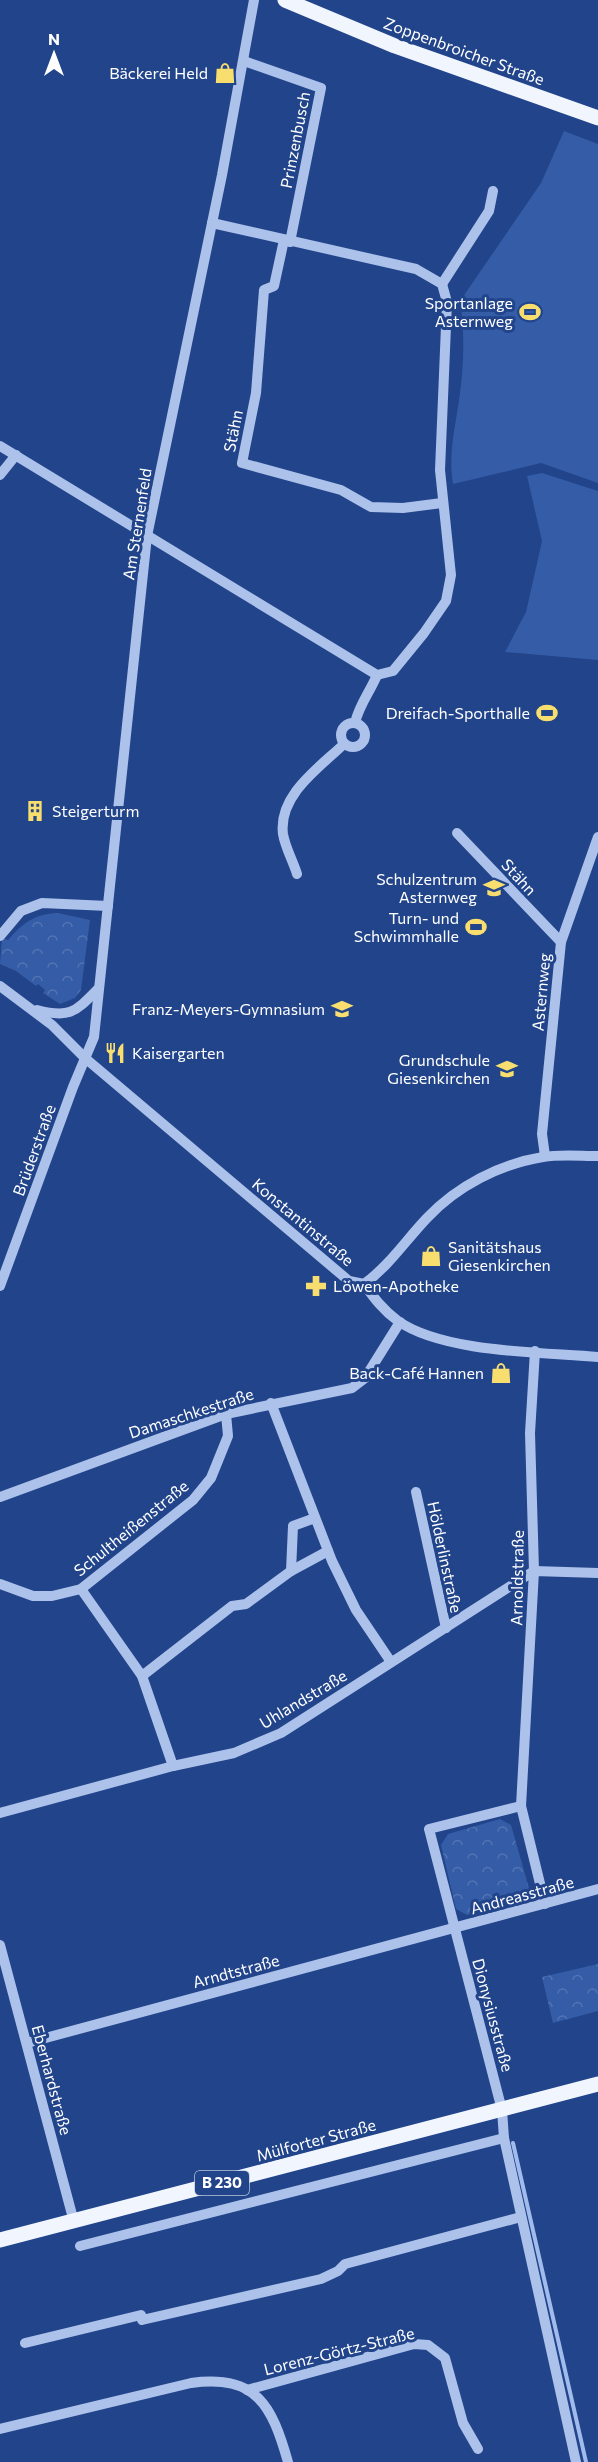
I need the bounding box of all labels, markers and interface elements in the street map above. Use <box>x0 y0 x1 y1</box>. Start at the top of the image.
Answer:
street label: Zoppenbroicher Straße <box>381 13 547 88</box>
north arrow <box>24 24 84 84</box>
text: N <box>48 29 60 48</box>
shop icon: Bäckerei Held <box>213 61 237 85</box>
place label: Bäckerei Held <box>109 63 208 82</box>
street label: Prinzenbusch <box>276 90 313 190</box>
place label: Sportanlage Asternweg <box>425 293 513 330</box>
sports icon: Sportanlage Asternweg <box>518 300 542 324</box>
street label: Stähn <box>219 408 246 454</box>
street label: Am Sternenfeld <box>118 467 155 581</box>
sports icon: Dreifach-Sporthalle <box>535 701 559 725</box>
place label: Dreifach-Sporthalle <box>386 703 530 722</box>
building icon: Steigerturm <box>23 799 47 823</box>
place label: Steigerturm <box>52 801 139 820</box>
street label: Stähn <box>498 855 541 899</box>
place label: Schulzentrum Asternweg <box>376 869 477 906</box>
school or university icon: Schulzentrum Asternweg <box>482 876 506 900</box>
place label: Turn- und Schwimmhalle <box>354 908 459 945</box>
sports icon: Turn- und Schwimmhalle <box>464 915 488 939</box>
street label: Asternweg <box>528 952 553 1032</box>
school or university icon: Franz-Meyers-Gymnasium <box>330 997 354 1021</box>
place label: Franz-Meyers-Gymnasium <box>132 999 325 1018</box>
restaurant icon: Kaisergarten <box>103 1041 127 1065</box>
place label: Kaisergarten <box>132 1043 225 1062</box>
place label: Grundschule Giesenkirchen <box>387 1050 490 1087</box>
school or university icon: Grundschule Giesenkirchen <box>495 1057 519 1081</box>
street label: Brüderstraße <box>8 1101 59 1198</box>
street label: Konstantinstraße <box>249 1174 358 1270</box>
place label: Sanitätshaus Giesenkirchen <box>448 1237 551 1274</box>
shop icon: Sanitätshaus Giesenkirchen <box>419 1244 443 1268</box>
pharmacy icon: Löwen-Apotheke <box>304 1274 328 1298</box>
place label: Löwen-Apotheke <box>333 1276 459 1295</box>
shop icon: Back-Café Hannen <box>489 1361 513 1385</box>
place label: Back-Café Hannen <box>349 1363 484 1382</box>
street label: Damaschkestraße <box>126 1383 256 1442</box>
street label: Schultheißenstraße <box>70 1476 192 1580</box>
street label: Hölderlinstraße <box>424 1499 467 1614</box>
street label: Arnoldstraße <box>506 1530 527 1626</box>
street label: Uhlandstraße <box>256 1665 350 1732</box>
street label: Andreasstraße <box>468 1872 576 1917</box>
street label: Arndtstraße <box>190 1950 281 1991</box>
street label: Dionysiusstraße <box>469 1956 518 2074</box>
street label: Eberhardstraße <box>29 2023 76 2137</box>
street label: Mülforter Straße <box>254 2114 378 2165</box>
road number: B 230 <box>195 2171 249 2195</box>
street label: Lorenz-Görtz-Straße <box>262 2323 416 2378</box>

